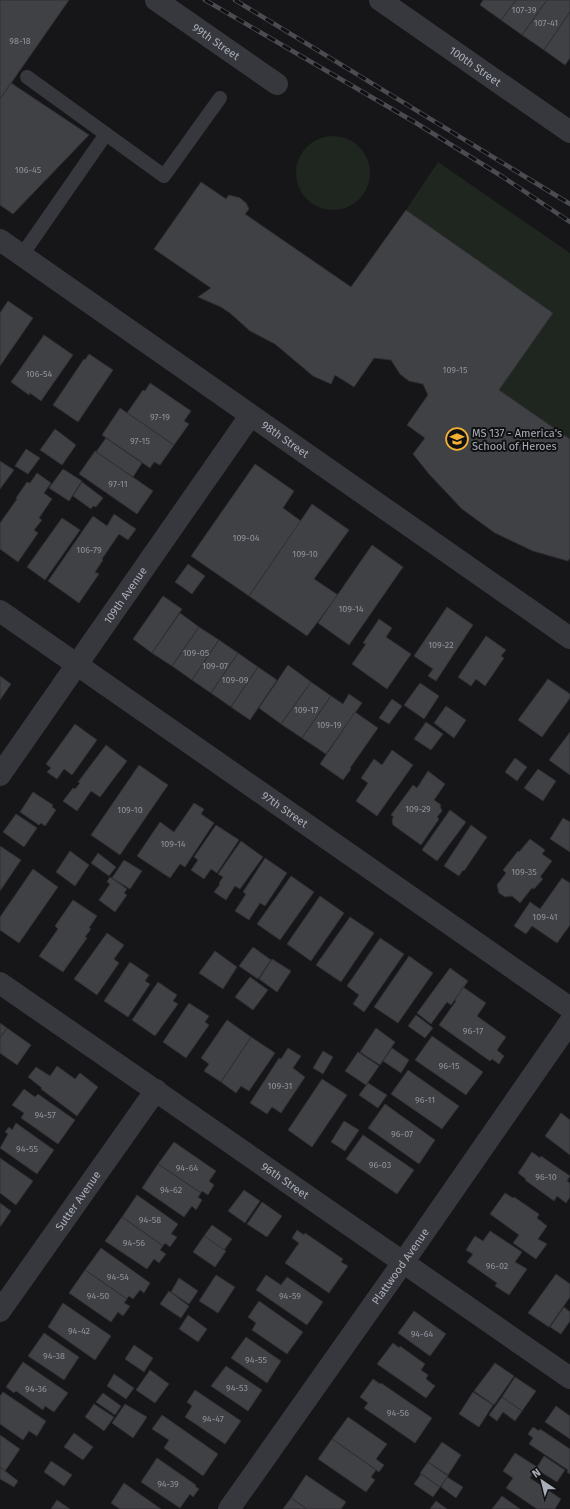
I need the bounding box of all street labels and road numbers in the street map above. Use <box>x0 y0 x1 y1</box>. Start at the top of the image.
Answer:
street label: 99th Street <box>189 21 242 63</box>
street label: 100th Street <box>447 44 503 89</box>
street label: 98th Street <box>259 419 311 461</box>
street label: 109th Avenue <box>101 565 150 627</box>
street label: 97th Street <box>259 789 310 830</box>
street label: 96th Street <box>259 1160 311 1202</box>
street label: Sutter Avenue <box>53 1169 104 1233</box>
street label: Plattwood Avenue <box>369 1226 432 1307</box>

